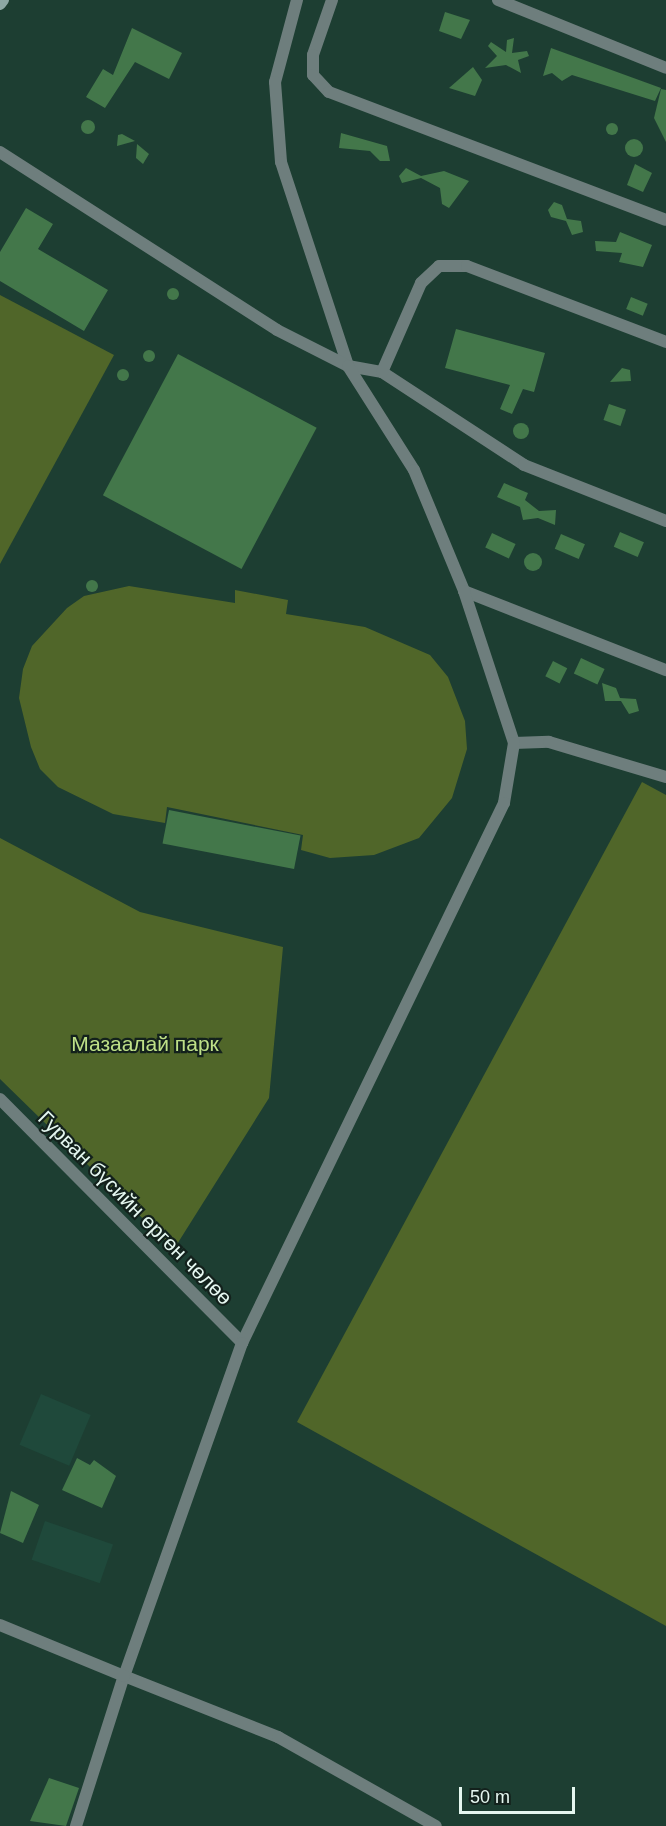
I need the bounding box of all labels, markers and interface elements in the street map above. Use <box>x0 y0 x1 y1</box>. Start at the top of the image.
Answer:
park label: Мазаалай парк <box>71 1031 219 1057</box>
street label: Гурван бүсийн өргөн чөлөө <box>33 1106 237 1310</box>
scale bar <box>462 1775 578 1813</box>
text: 50 m <box>470 1787 510 1807</box>

